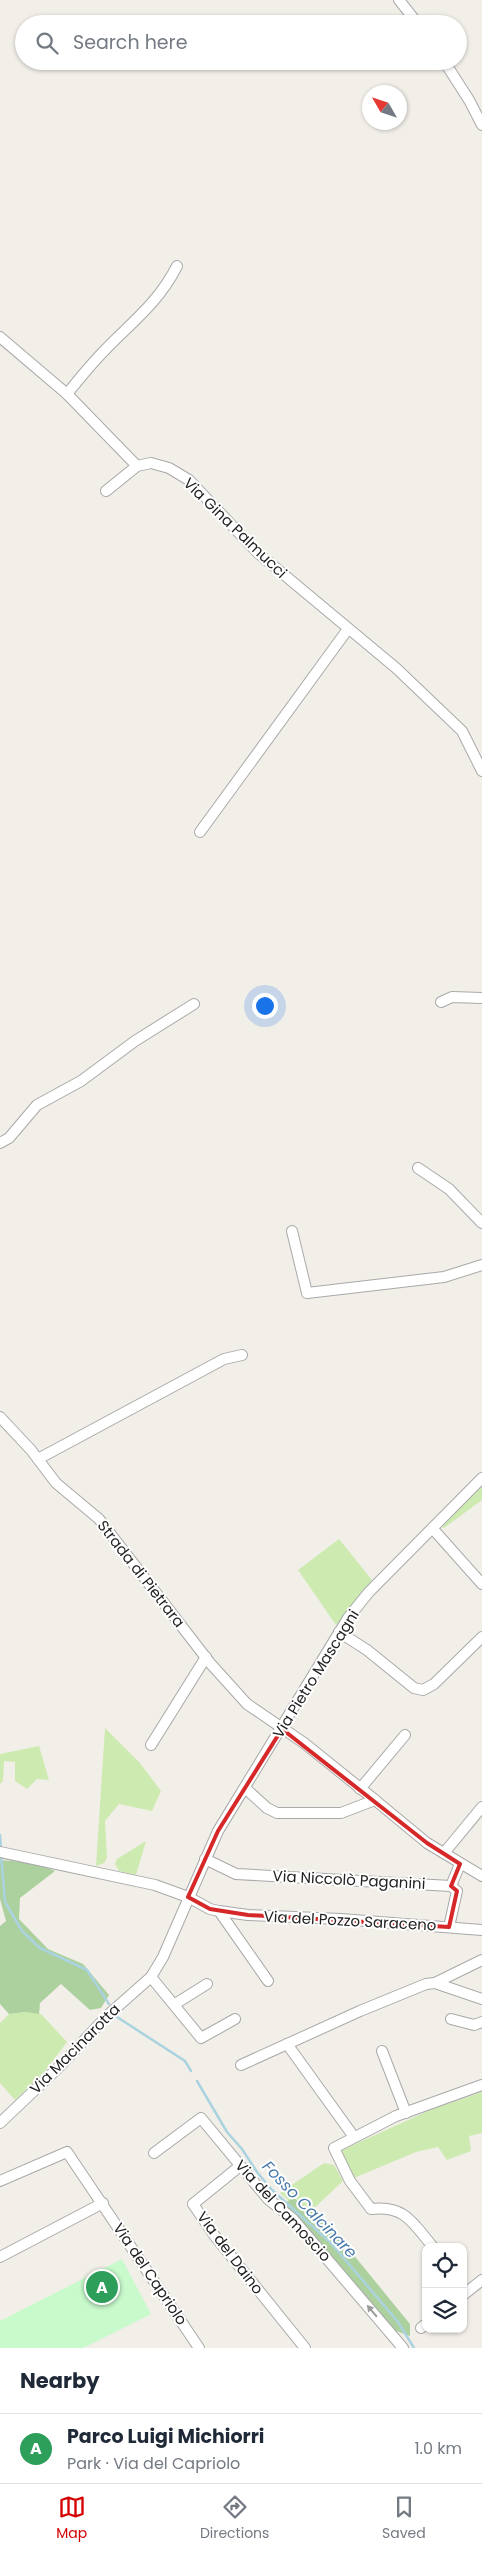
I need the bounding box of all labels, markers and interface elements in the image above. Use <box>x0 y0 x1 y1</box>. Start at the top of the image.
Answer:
search box <box>15 15 467 70</box>
icon: search <box>33 29 61 57</box>
text: Search here <box>73 29 187 56</box>
north arrow <box>362 85 407 130</box>
street label: Via Gina Palmucci <box>179 473 292 583</box>
your location <box>252 993 278 1019</box>
street label: Strada di Pietrara <box>93 1516 190 1632</box>
street label: Via Pietro Mascagni <box>267 1605 364 1742</box>
street label: Via Niccolò Paganini <box>272 1865 426 1894</box>
street label: Via del Pozzo Saraceno <box>263 1905 437 1936</box>
street label: Via Macinarotta <box>25 1999 124 2098</box>
street label: Via del Camoscio <box>231 2155 336 2266</box>
water label: Fosso Calcinare <box>257 2155 362 2263</box>
street label: Via del Daino <box>192 2207 268 2298</box>
street label: Via del Capriolo <box>108 2218 192 2329</box>
map controls <box>422 2243 467 2333</box>
button: locate <box>422 2243 467 2288</box>
pin: A <box>86 2268 118 2306</box>
button: layers <box>422 2288 467 2333</box>
one-way arrow <box>366 2304 377 2317</box>
text: Nearby <box>20 2366 100 2395</box>
text: Parco Luigi Michiorri <box>67 2423 264 2450</box>
text: A <box>30 2437 42 2460</box>
text: 1.0 km <box>414 2437 462 2460</box>
text: Park · Via del Capriolo <box>67 2452 240 2475</box>
tab: Map <box>56 2493 87 2544</box>
tab: Directions <box>200 2493 269 2544</box>
tab: Saved <box>382 2493 426 2544</box>

